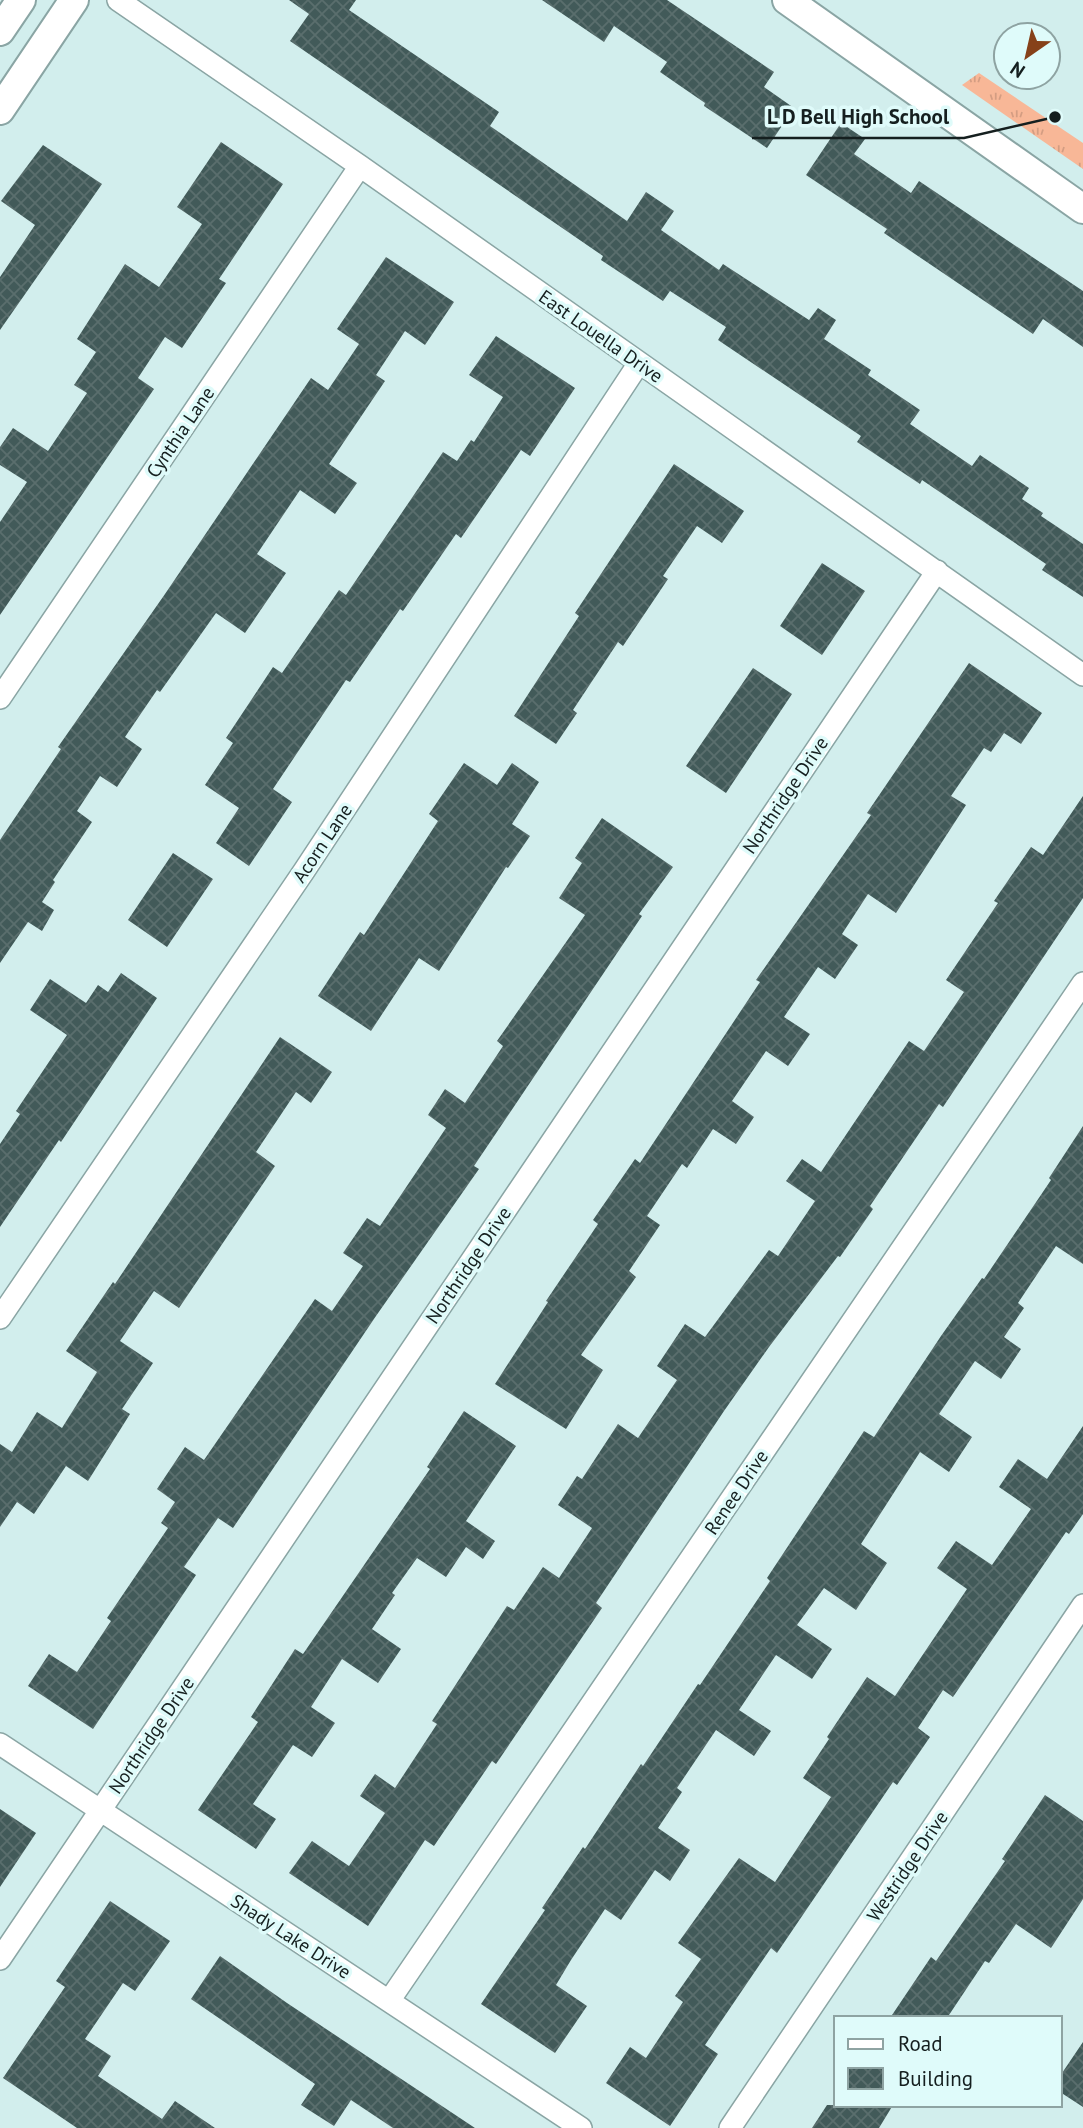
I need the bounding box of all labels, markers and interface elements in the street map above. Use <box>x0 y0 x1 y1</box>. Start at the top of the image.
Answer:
north arrow <box>992 21 1062 91</box>
text: N <box>1006 57 1029 84</box>
callout: L D Bell High School <box>752 96 964 138</box>
text: L D Bell High School <box>767 103 950 130</box>
street label: East Louella Drive <box>534 284 668 388</box>
street label: Cynthia Lane <box>141 382 219 482</box>
street label: Northridge Drive <box>737 732 833 858</box>
street label: Acorn Lane <box>287 799 357 887</box>
street label: Northridge Drive <box>420 1202 516 1328</box>
street label: Renee Drive <box>699 1445 773 1539</box>
street label: Northridge Drive <box>103 1672 199 1798</box>
street label: Westridge Drive <box>861 1806 953 1926</box>
street label: Shady Lake Drive <box>226 1888 356 1984</box>
legend <box>834 2016 1062 2107</box>
text: Road <box>898 2030 942 2057</box>
text: Building <box>898 2065 973 2092</box>

